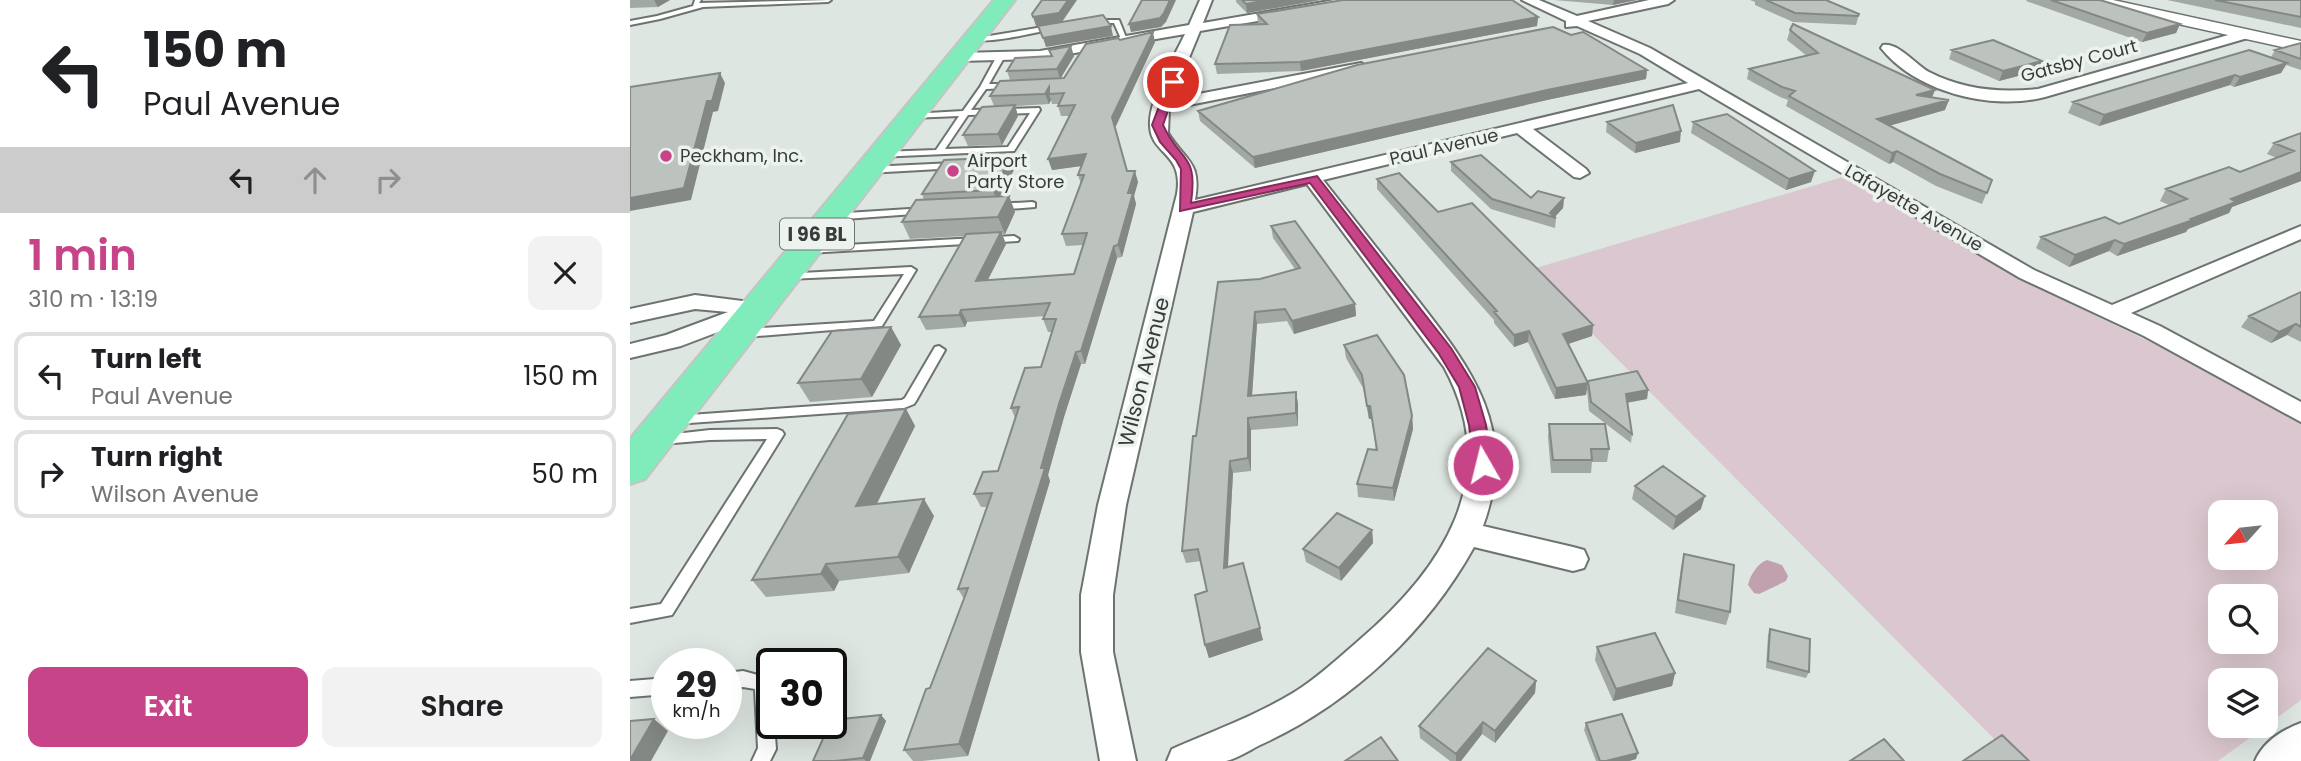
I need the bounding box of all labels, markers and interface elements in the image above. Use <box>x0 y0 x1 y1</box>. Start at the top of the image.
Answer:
text: 150 m <box>143 16 288 84</box>
icon: left <box>28 28 119 119</box>
street label: Gatsby Court <box>2018 33 2140 88</box>
pin <box>1143 52 1203 112</box>
icon: arrive <box>1154 63 1192 101</box>
text: Paul Avenue <box>143 81 340 126</box>
street label: Paul Avenue <box>1387 122 1501 171</box>
place label: Peckham, Inc. <box>680 143 803 168</box>
marker: Peckham, Inc. <box>658 148 674 164</box>
place label: Airport Party Store <box>967 148 1064 194</box>
street label: Lafayette Avenue <box>1840 158 1988 257</box>
icon: left <box>223 161 261 199</box>
icon: ahead <box>296 161 334 199</box>
icon: right <box>369 161 407 199</box>
marker: Airport Party Store <box>945 163 961 179</box>
road number: I 96 BL <box>780 218 854 250</box>
text: 1 min <box>28 226 137 285</box>
button: close <box>528 236 602 310</box>
text: 310 m · 13:19 <box>28 283 158 315</box>
street label: Wilson Avenue <box>1111 294 1176 450</box>
text: Turn left <box>91 341 202 377</box>
icon: left <box>32 357 70 395</box>
text: 150 m <box>523 358 598 394</box>
text: Paul Avenue <box>91 380 233 412</box>
position arrow <box>1446 428 1520 502</box>
text: Turn right <box>91 439 223 475</box>
icon: right <box>32 455 70 493</box>
text: 50 m <box>532 456 598 492</box>
text: Wilson Avenue <box>91 478 259 510</box>
north arrow <box>2208 500 2278 570</box>
map controls <box>2208 500 2278 738</box>
button: search <box>2208 584 2278 654</box>
speed limit sign: 30 <box>756 648 847 739</box>
text: 29 <box>676 660 717 709</box>
button: Exit <box>28 667 308 747</box>
button: Share <box>322 667 602 747</box>
button: layers <box>2208 668 2278 738</box>
text: km/h <box>673 698 720 723</box>

